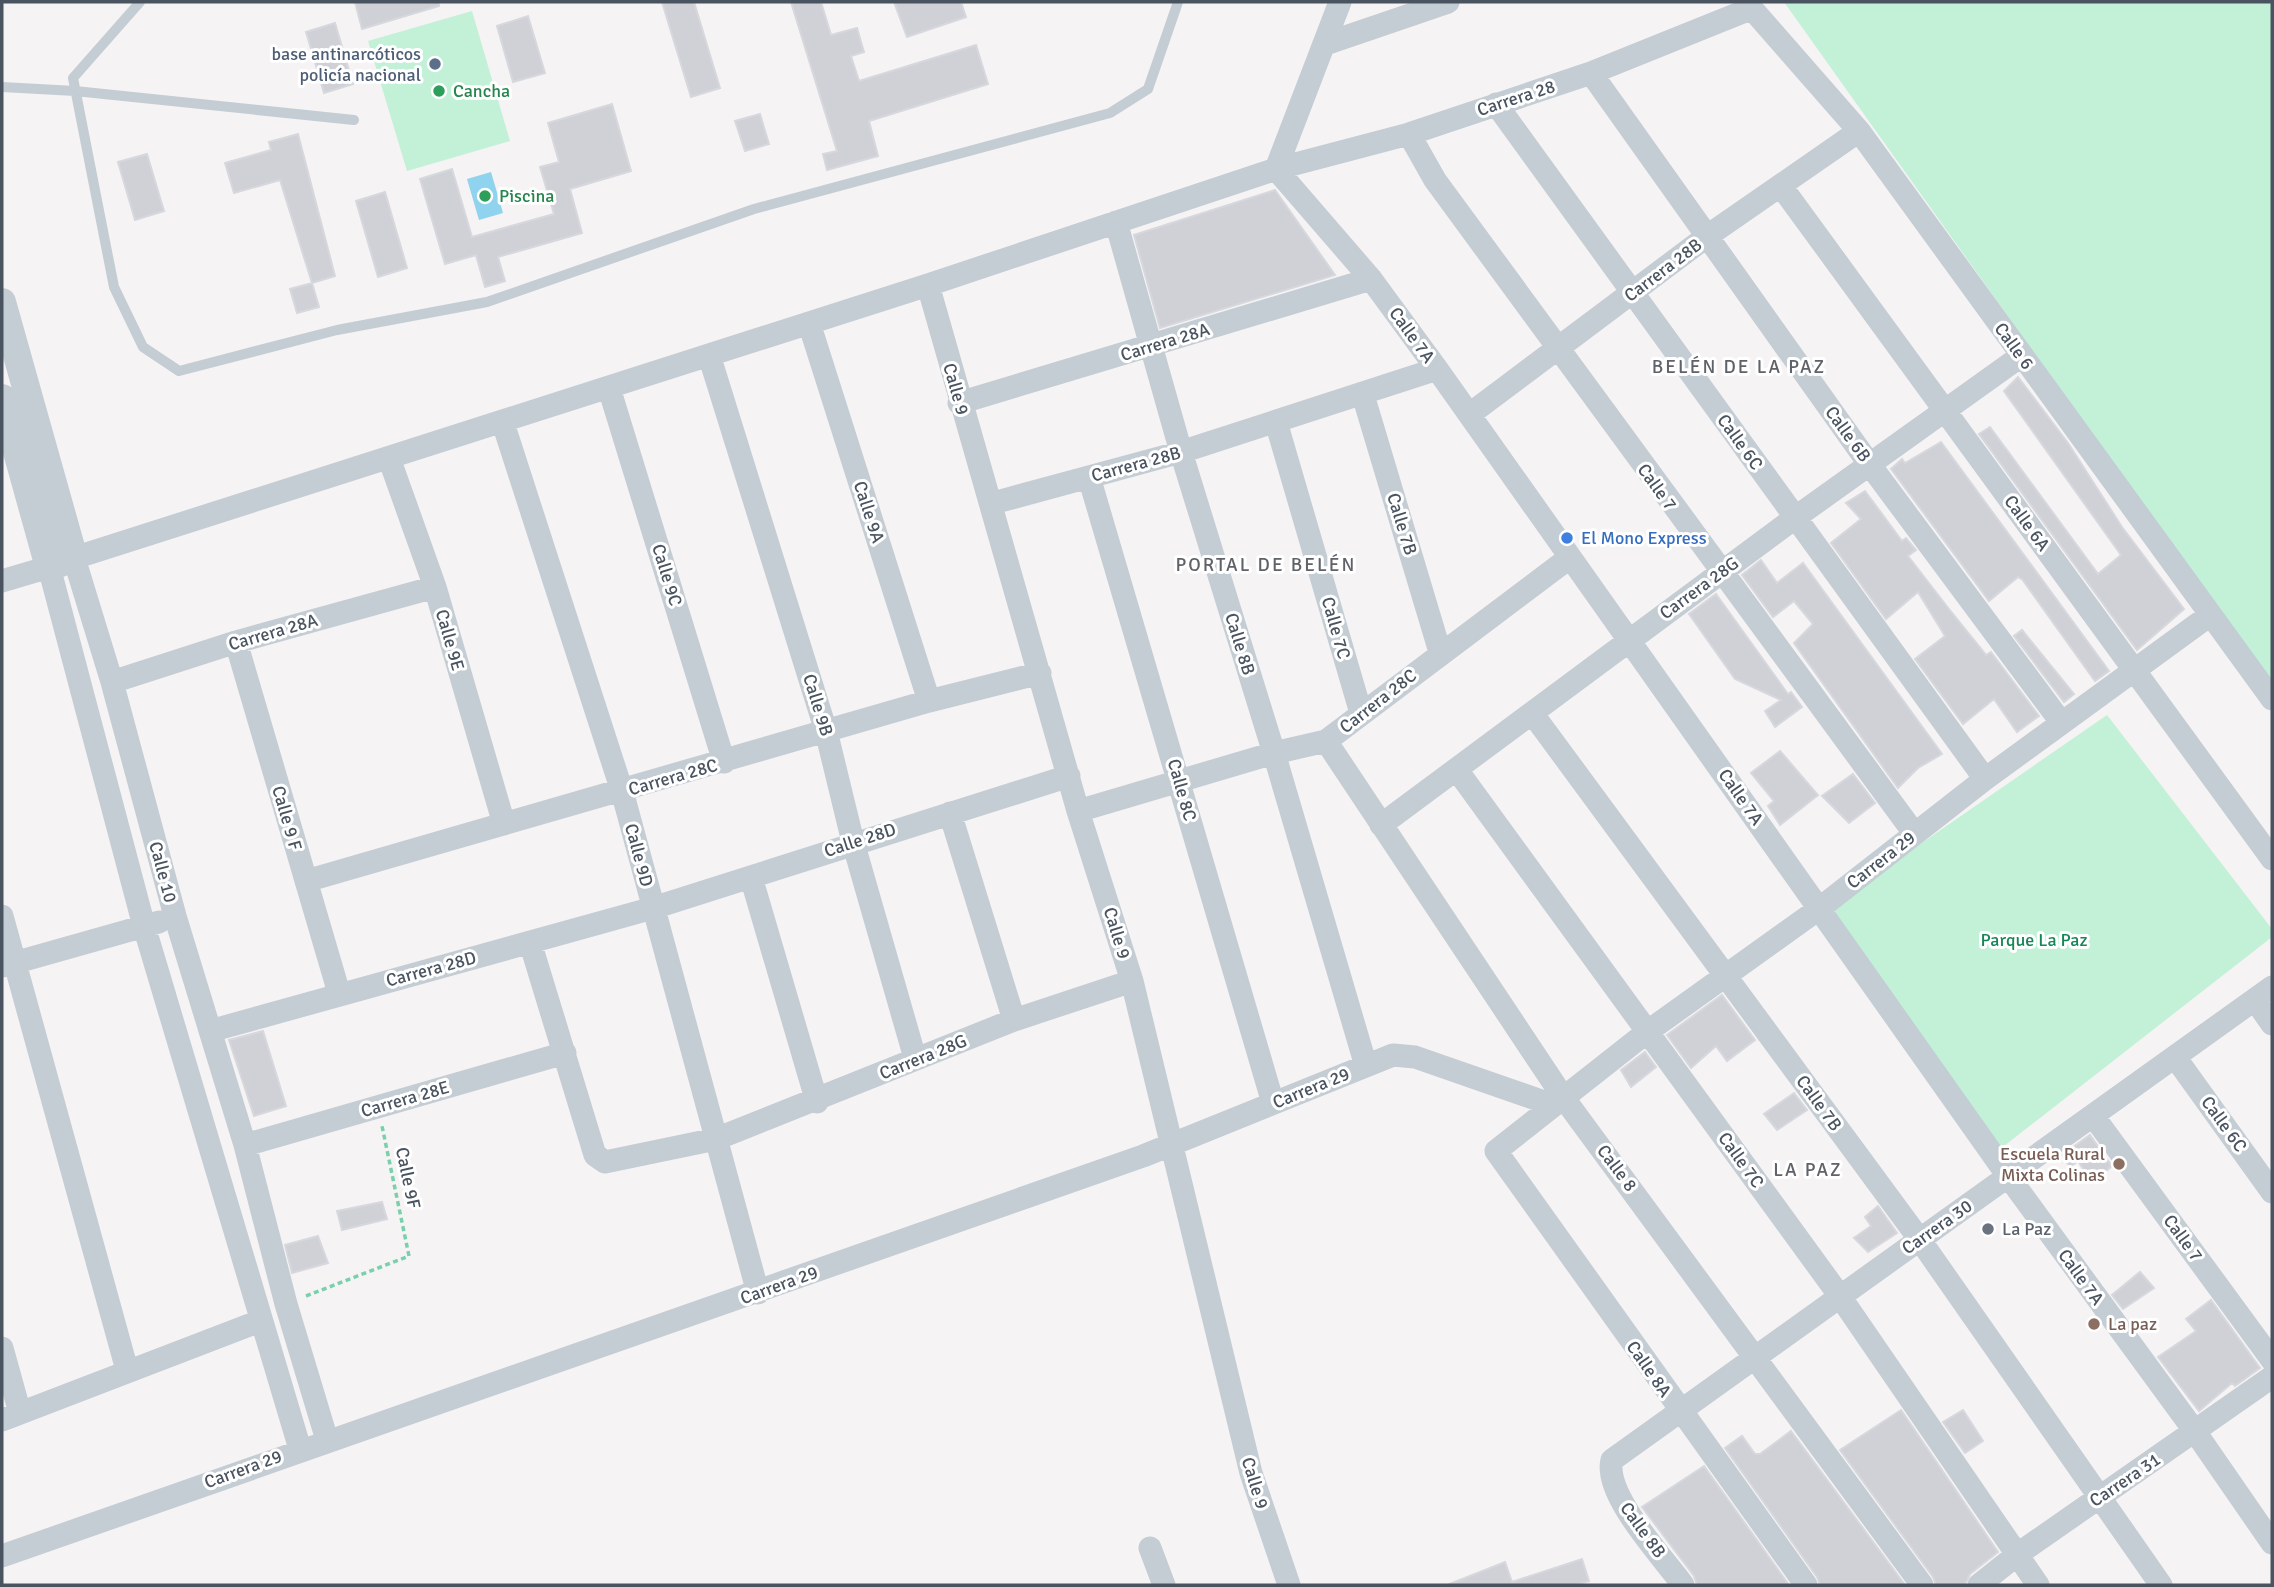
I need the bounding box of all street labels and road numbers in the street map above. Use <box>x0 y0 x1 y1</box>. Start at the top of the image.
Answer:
street label: Carrera 28 <box>1474 75 1558 121</box>
street label: Carrera 28B <box>1620 234 1706 306</box>
street label: Calle 7A <box>1384 303 1440 367</box>
street label: Carrera 28A <box>1118 318 1212 366</box>
street label: Calle 6 <box>1990 318 2038 374</box>
street label: Calle 9 <box>938 361 974 417</box>
street label: Calle 6B <box>1820 402 1876 466</box>
street label: Calle 6C <box>1712 410 1768 474</box>
street label: Carrera 28B <box>1089 441 1183 486</box>
street label: Calle 7 <box>1633 459 1681 515</box>
street label: Calle 9A <box>849 478 889 546</box>
street label: Calle 7B <box>1382 490 1422 558</box>
street label: Calle 6A <box>1999 491 2055 555</box>
street label: Calle 9C <box>647 541 687 609</box>
street label: Carrera 28G <box>1655 552 1743 624</box>
street label: Calle 7C <box>1317 594 1355 662</box>
street label: Calle 9E <box>431 607 469 673</box>
street label: Carrera 28A <box>226 609 320 655</box>
street label: Calle 8B <box>1220 610 1260 678</box>
street label: Carrera 28C <box>1335 664 1421 738</box>
street label: Calle 9B <box>798 671 838 739</box>
street label: Carrera 28C <box>626 754 720 800</box>
street label: Calle 8C <box>1163 756 1201 824</box>
street label: Calle 7A <box>1714 765 1768 829</box>
street label: Calle 9 F <box>267 783 307 853</box>
street label: Calle 28D <box>821 818 899 862</box>
street label: Calle 9D <box>620 821 658 889</box>
street label: Carrera 29 <box>1842 826 1920 894</box>
street label: Calle 10 <box>144 839 182 905</box>
street label: Calle 9 <box>1099 905 1135 961</box>
street label: Carrera 28D <box>383 946 479 992</box>
street label: Carrera 28G <box>876 1029 970 1085</box>
street label: Carrera 29 <box>1269 1063 1353 1113</box>
street label: Calle 7B <box>1791 1071 1847 1135</box>
street label: Carrera 28E <box>358 1076 452 1122</box>
street label: Calle 6C <box>2196 1092 2252 1156</box>
street label: Calle 7C <box>1713 1128 1769 1192</box>
street label: Calle 8 <box>1592 1140 1642 1196</box>
street label: Calle 9F <box>391 1145 425 1211</box>
street label: Carrera 30 <box>1898 1195 1976 1259</box>
street label: Calle 7 <box>2159 1210 2207 1266</box>
street label: Calle 7A <box>2053 1245 2109 1309</box>
street label: Carrera 29 <box>737 1261 821 1309</box>
street label: Calle 8A <box>1622 1337 1676 1401</box>
street label: Carrera 29 <box>201 1445 285 1493</box>
street label: Carrera 31 <box>2085 1448 2165 1512</box>
street label: Calle 9 <box>1237 1455 1273 1511</box>
street label: Calle 8B <box>1615 1498 1671 1562</box>

